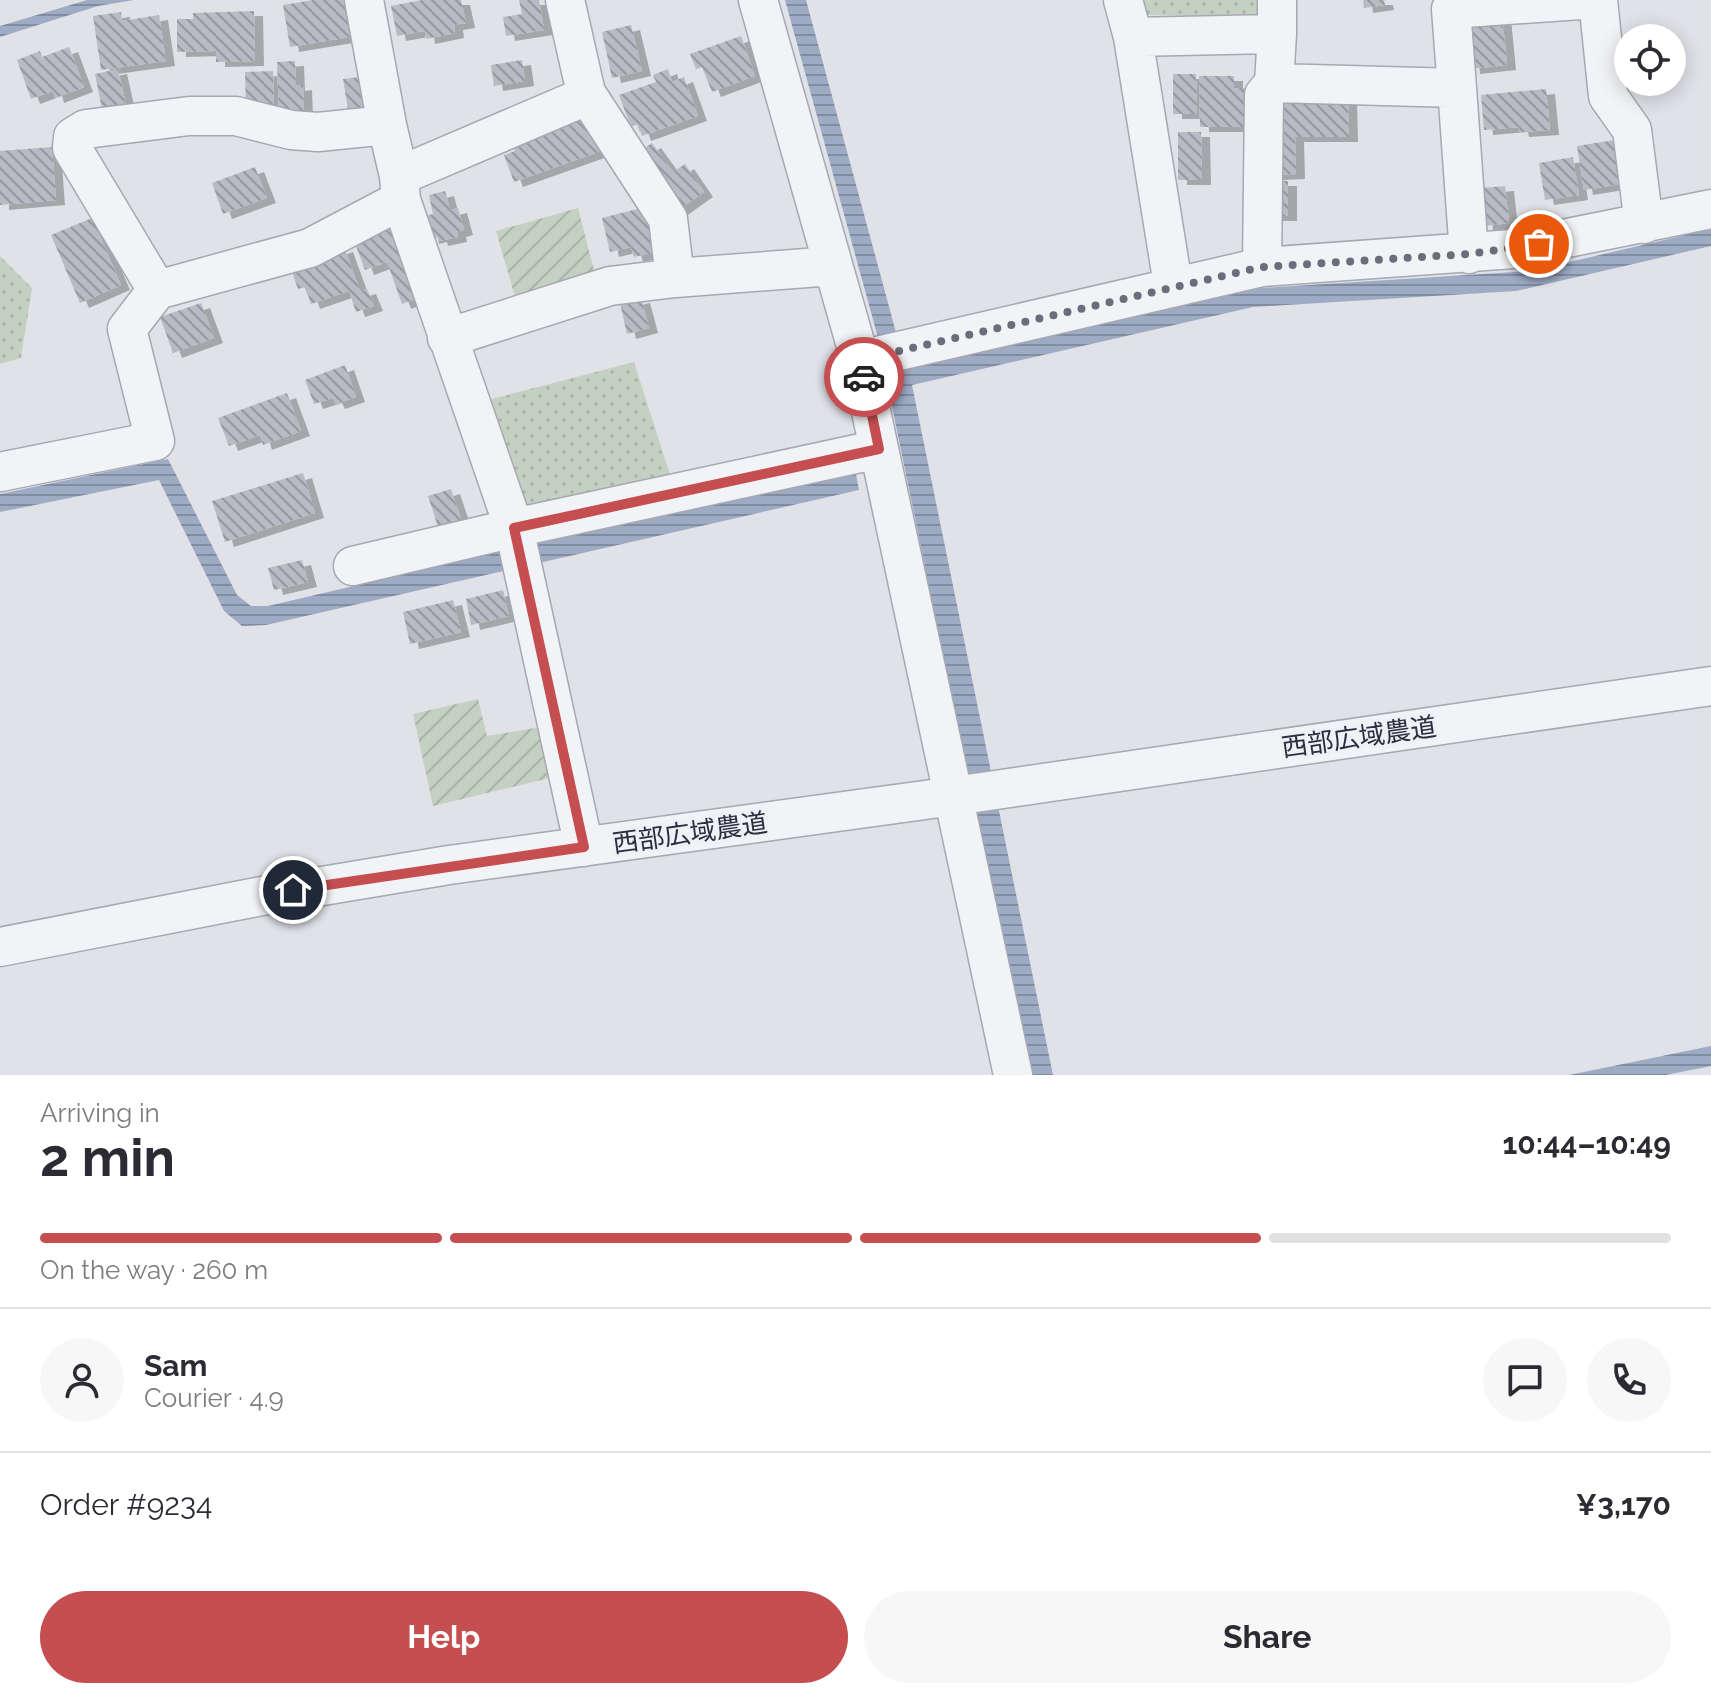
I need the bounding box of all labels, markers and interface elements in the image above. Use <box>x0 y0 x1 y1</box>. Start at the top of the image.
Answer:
map controls <box>1614 24 1686 96</box>
button: locate <box>1614 24 1686 96</box>
pin <box>1505 210 1573 278</box>
icon: bag <box>1517 222 1561 266</box>
courier <box>824 337 904 417</box>
icon: car <box>842 355 886 399</box>
street label: 西部広域農道 <box>1280 711 1438 763</box>
street label: 西部広域農道 <box>611 807 769 859</box>
pin <box>259 856 327 924</box>
icon: home <box>271 868 315 912</box>
text: Arriving in <box>40 1098 160 1128</box>
text: 10:44–10:49 <box>1503 1126 1671 1161</box>
text: 2 min <box>40 1127 175 1188</box>
text: On the way · 260 m <box>40 1255 268 1285</box>
button: person <box>40 1338 124 1422</box>
button: chat <box>1483 1338 1567 1422</box>
button: phone <box>1587 1338 1671 1422</box>
text: Sam <box>144 1348 207 1383</box>
text: Courier · 4.9 <box>144 1383 284 1413</box>
text: Order #9234 <box>40 1487 212 1522</box>
text: ¥3,170 <box>1576 1487 1671 1522</box>
button: Help <box>40 1591 848 1683</box>
button: Share <box>864 1591 1671 1683</box>

